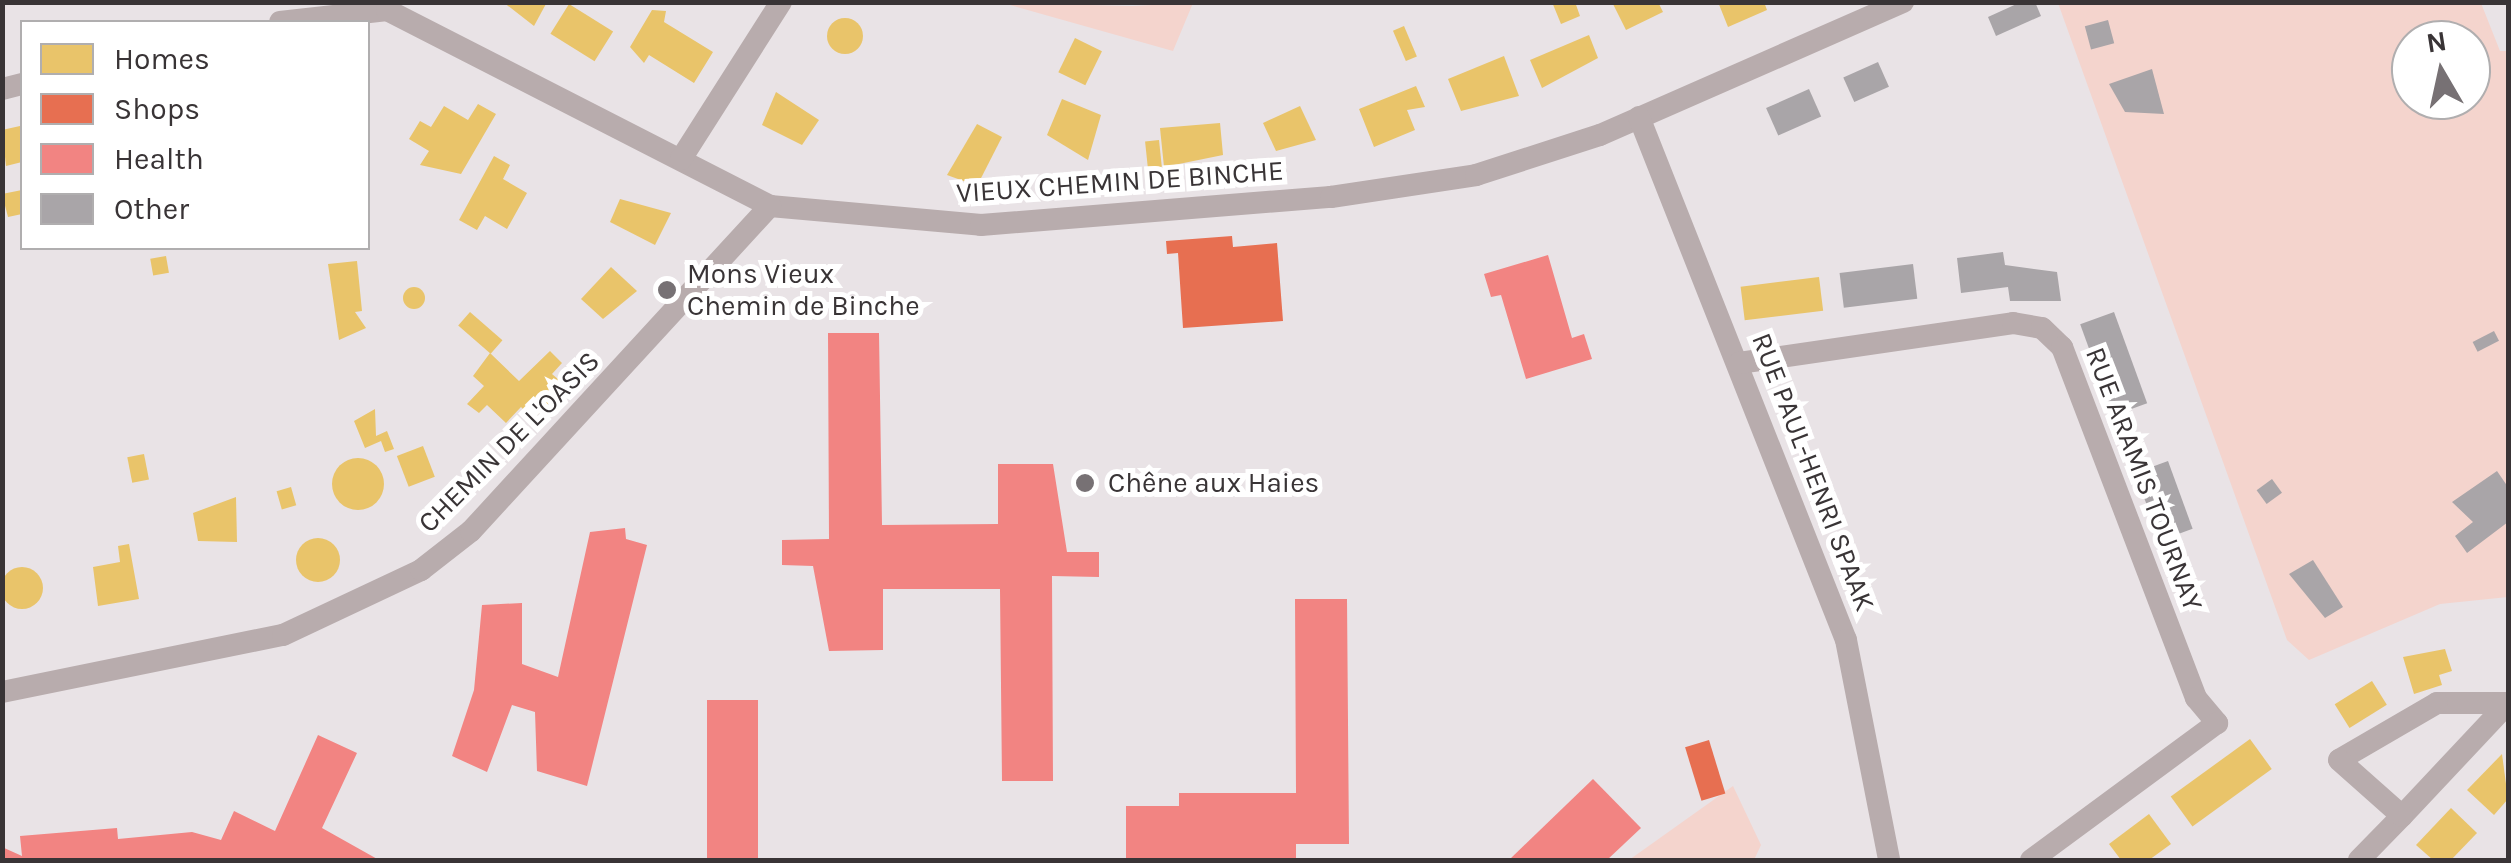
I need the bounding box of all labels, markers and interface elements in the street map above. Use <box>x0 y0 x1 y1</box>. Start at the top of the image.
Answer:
legend <box>20 20 370 250</box>
north arrow <box>2391 20 2491 120</box>
text: N <box>2424 24 2449 60</box>
text: Homes <box>114 41 210 77</box>
text: Shops <box>114 91 200 127</box>
text: Health <box>114 141 204 177</box>
street label: VIEUX CHEMIN DE BINCHE <box>955 154 1285 210</box>
text: Other <box>114 191 189 227</box>
place label: Mons Vieux Chemin de Binche <box>687 257 920 323</box>
marker: Mons Vieux Chemin de Binche <box>656 279 678 301</box>
street label: RUE PAUL-HENRI SPAAK <box>1744 328 1882 616</box>
street label: RUE ARAMIS TOURNAY <box>2078 342 2210 616</box>
street label: CHEMIN DE L'OASIS <box>411 344 607 540</box>
place label: Chêne aux Haies <box>1108 466 1319 500</box>
marker: Chêne aux Haies <box>1072 470 1098 496</box>

